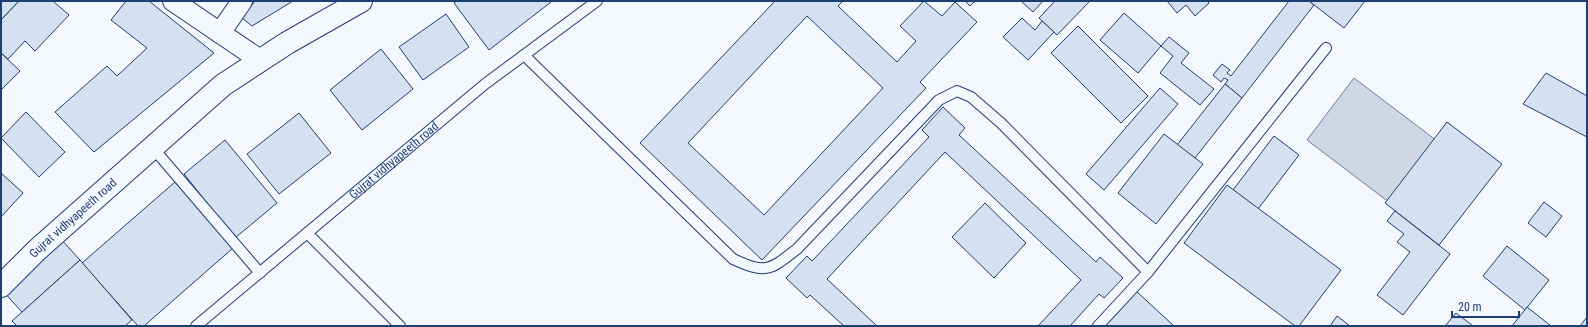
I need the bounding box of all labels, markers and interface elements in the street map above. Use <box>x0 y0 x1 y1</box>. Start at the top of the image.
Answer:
street label: Gujrat vidhyapeeth road <box>346 119 441 202</box>
street label: Gujrat vidhyapeeth road <box>26 176 120 261</box>
scale bar <box>1452 293 1519 319</box>
text: 20 m <box>1458 300 1482 314</box>

